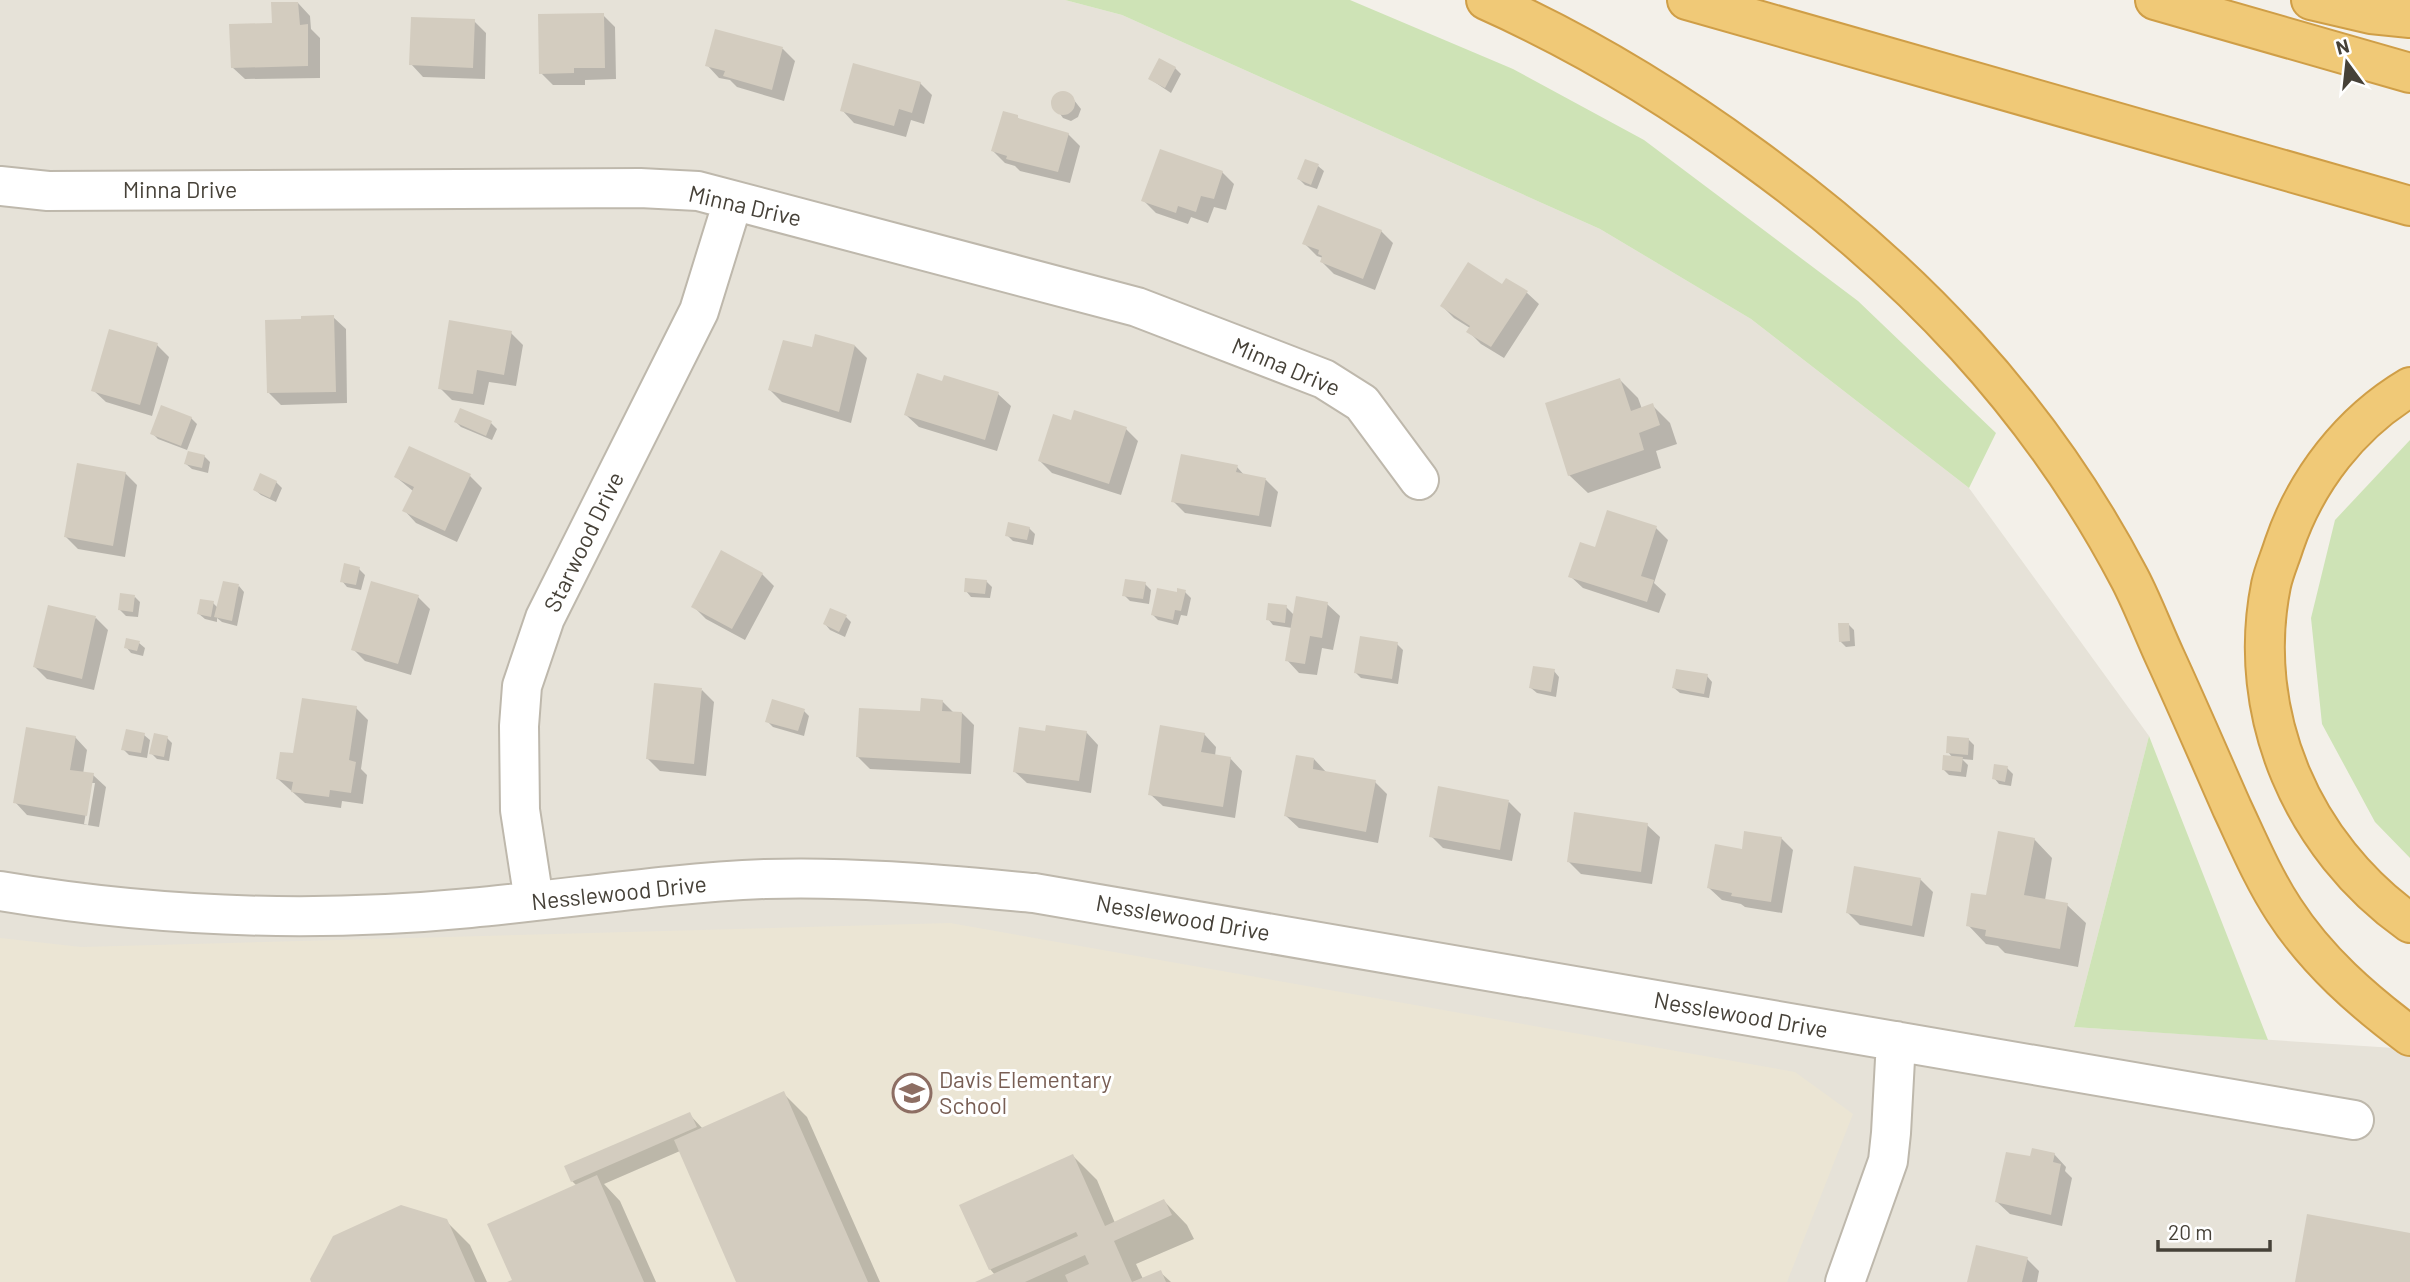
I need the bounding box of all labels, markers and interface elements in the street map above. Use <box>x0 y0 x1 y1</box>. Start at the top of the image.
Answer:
north arrow <box>2312 28 2382 98</box>
text: N <box>2333 33 2352 59</box>
street label: Minna Drive <box>123 175 237 203</box>
street label: Minna Drive <box>686 178 804 232</box>
street label: Minna Drive <box>1228 331 1345 401</box>
street label: Starwood Drive <box>537 467 629 616</box>
street label: Nesslewood Drive <box>530 869 708 915</box>
street label: Nesslewood Drive <box>1094 888 1272 946</box>
street label: Nesslewood Drive <box>1652 985 1830 1043</box>
place label: Davis Elementary School <box>939 1065 1112 1119</box>
school or university icon: Davis Elementary School <box>891 1072 933 1114</box>
scale bar <box>2158 1208 2270 1252</box>
text: 20 m <box>2168 1219 2213 1244</box>

